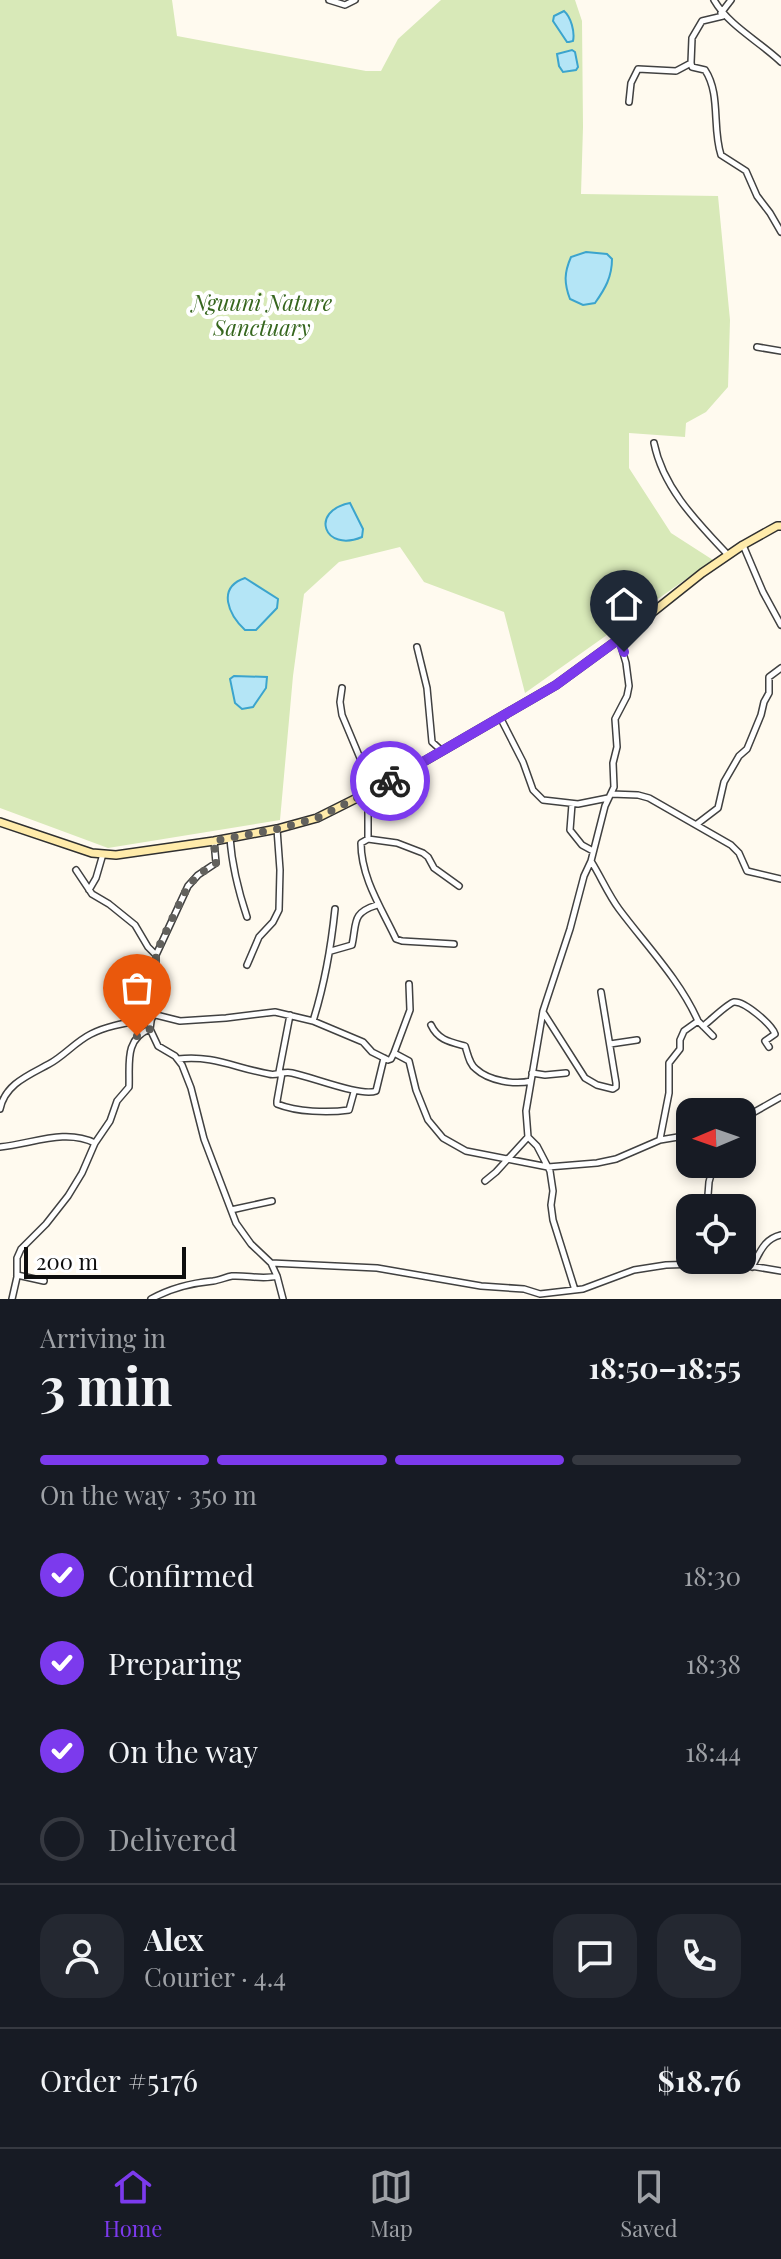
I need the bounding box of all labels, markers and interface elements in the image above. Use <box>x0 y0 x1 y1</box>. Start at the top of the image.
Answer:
park label: Nguuni Nature Sanctuary <box>190 287 333 342</box>
pin <box>590 570 658 652</box>
icon: home <box>602 582 646 626</box>
courier <box>350 741 430 821</box>
icon: bike <box>368 759 412 803</box>
pin <box>103 954 171 1036</box>
icon: bag <box>115 966 159 1010</box>
north arrow <box>676 1098 756 1178</box>
map controls <box>676 1098 756 1274</box>
button: locate <box>676 1194 756 1274</box>
scale bar <box>24 1243 186 1279</box>
text: 200 m <box>36 1246 98 1276</box>
text: Arriving in <box>40 1320 166 1355</box>
text: 18:50–18:55 <box>588 1347 741 1387</box>
text: 3 min <box>40 1350 173 1419</box>
text: On the way · 350 m <box>40 1477 257 1512</box>
icon: check <box>40 1553 84 1597</box>
text: Confirmed <box>108 1555 254 1595</box>
text: 18:30 <box>684 1558 741 1593</box>
icon: check <box>40 1641 84 1685</box>
text: Preparing <box>108 1643 241 1683</box>
text: 18:38 <box>686 1646 741 1681</box>
icon: check <box>40 1729 84 1773</box>
text: On the way <box>108 1731 258 1771</box>
text: 18:44 <box>685 1734 741 1769</box>
text: Delivered <box>108 1819 237 1859</box>
button: person <box>40 1914 124 1998</box>
button: chat <box>553 1914 637 1998</box>
button: phone <box>657 1914 741 1998</box>
text: Alex <box>144 1919 204 1959</box>
text: Courier · 4.4 <box>144 1959 286 1994</box>
text: Order #5176 <box>40 2060 198 2100</box>
text: $18.76 <box>657 2060 741 2100</box>
tab: Home <box>103 2165 162 2243</box>
tab: Map <box>369 2165 413 2243</box>
tab: Saved <box>620 2165 678 2243</box>

